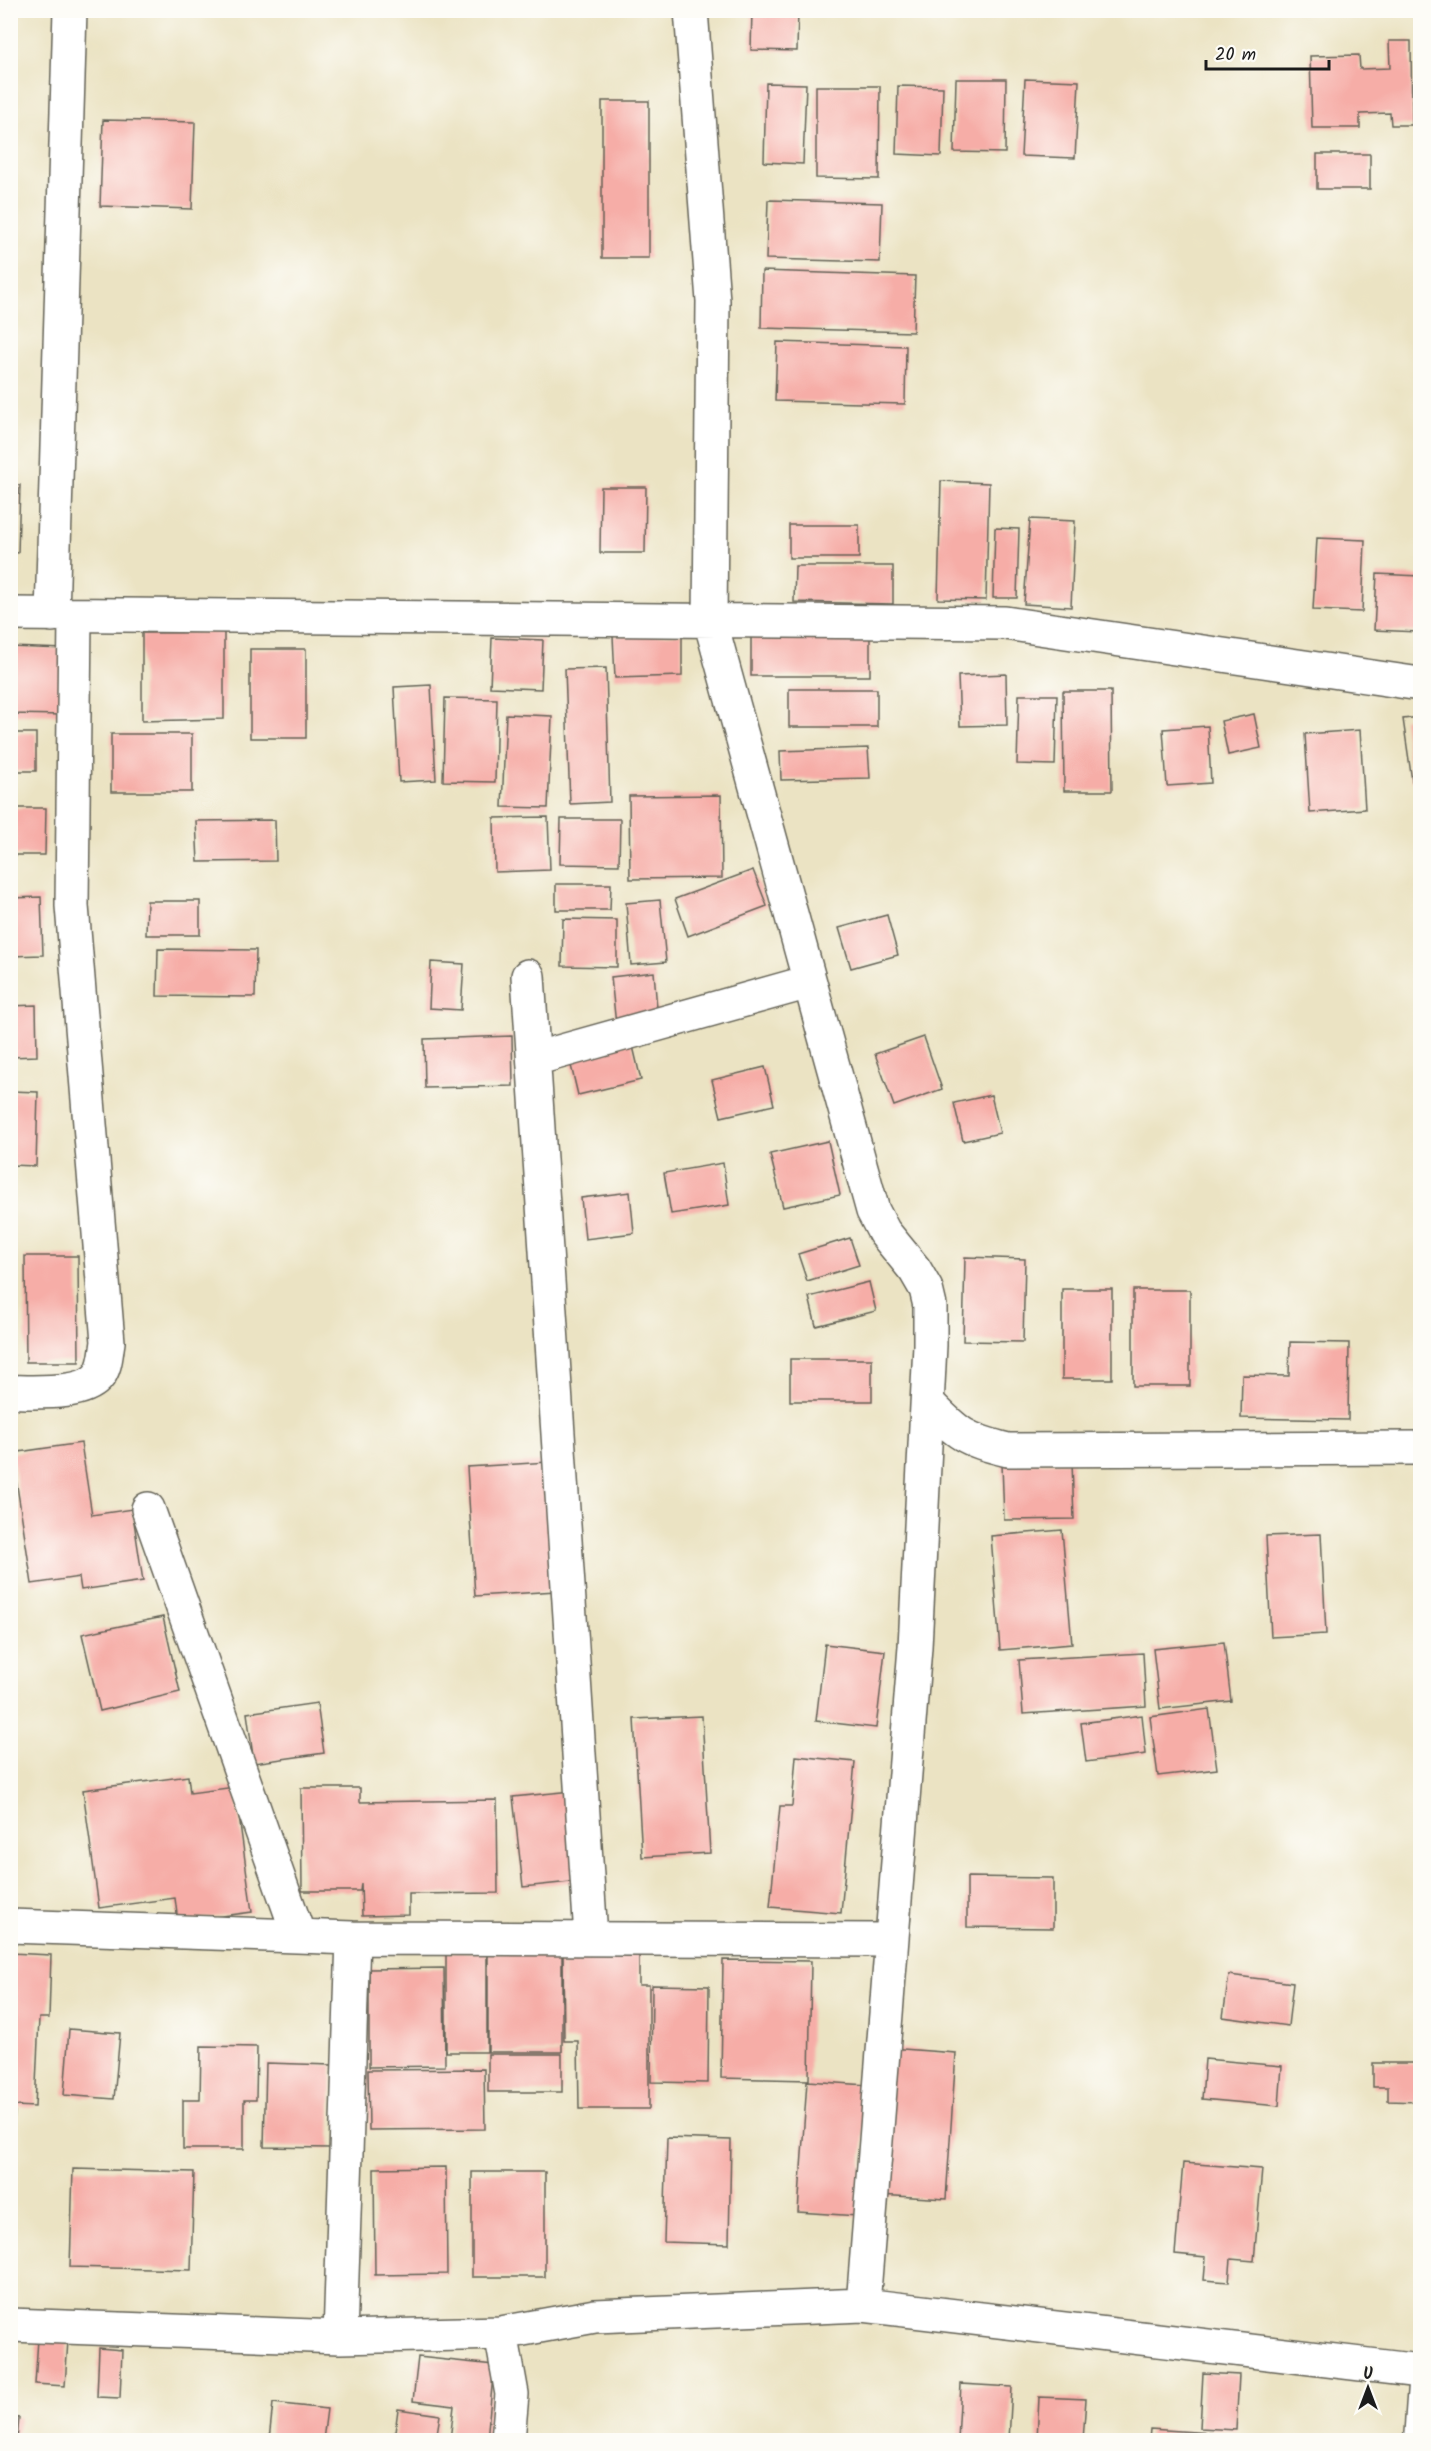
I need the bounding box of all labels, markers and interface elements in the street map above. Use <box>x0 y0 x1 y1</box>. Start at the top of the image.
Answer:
scale bar <box>1206 33 1329 71</box>
text: 20 m <box>1215 41 1256 70</box>
north arrow <box>1338 2358 1398 2418</box>
text: U <box>1363 2362 1373 2387</box>

